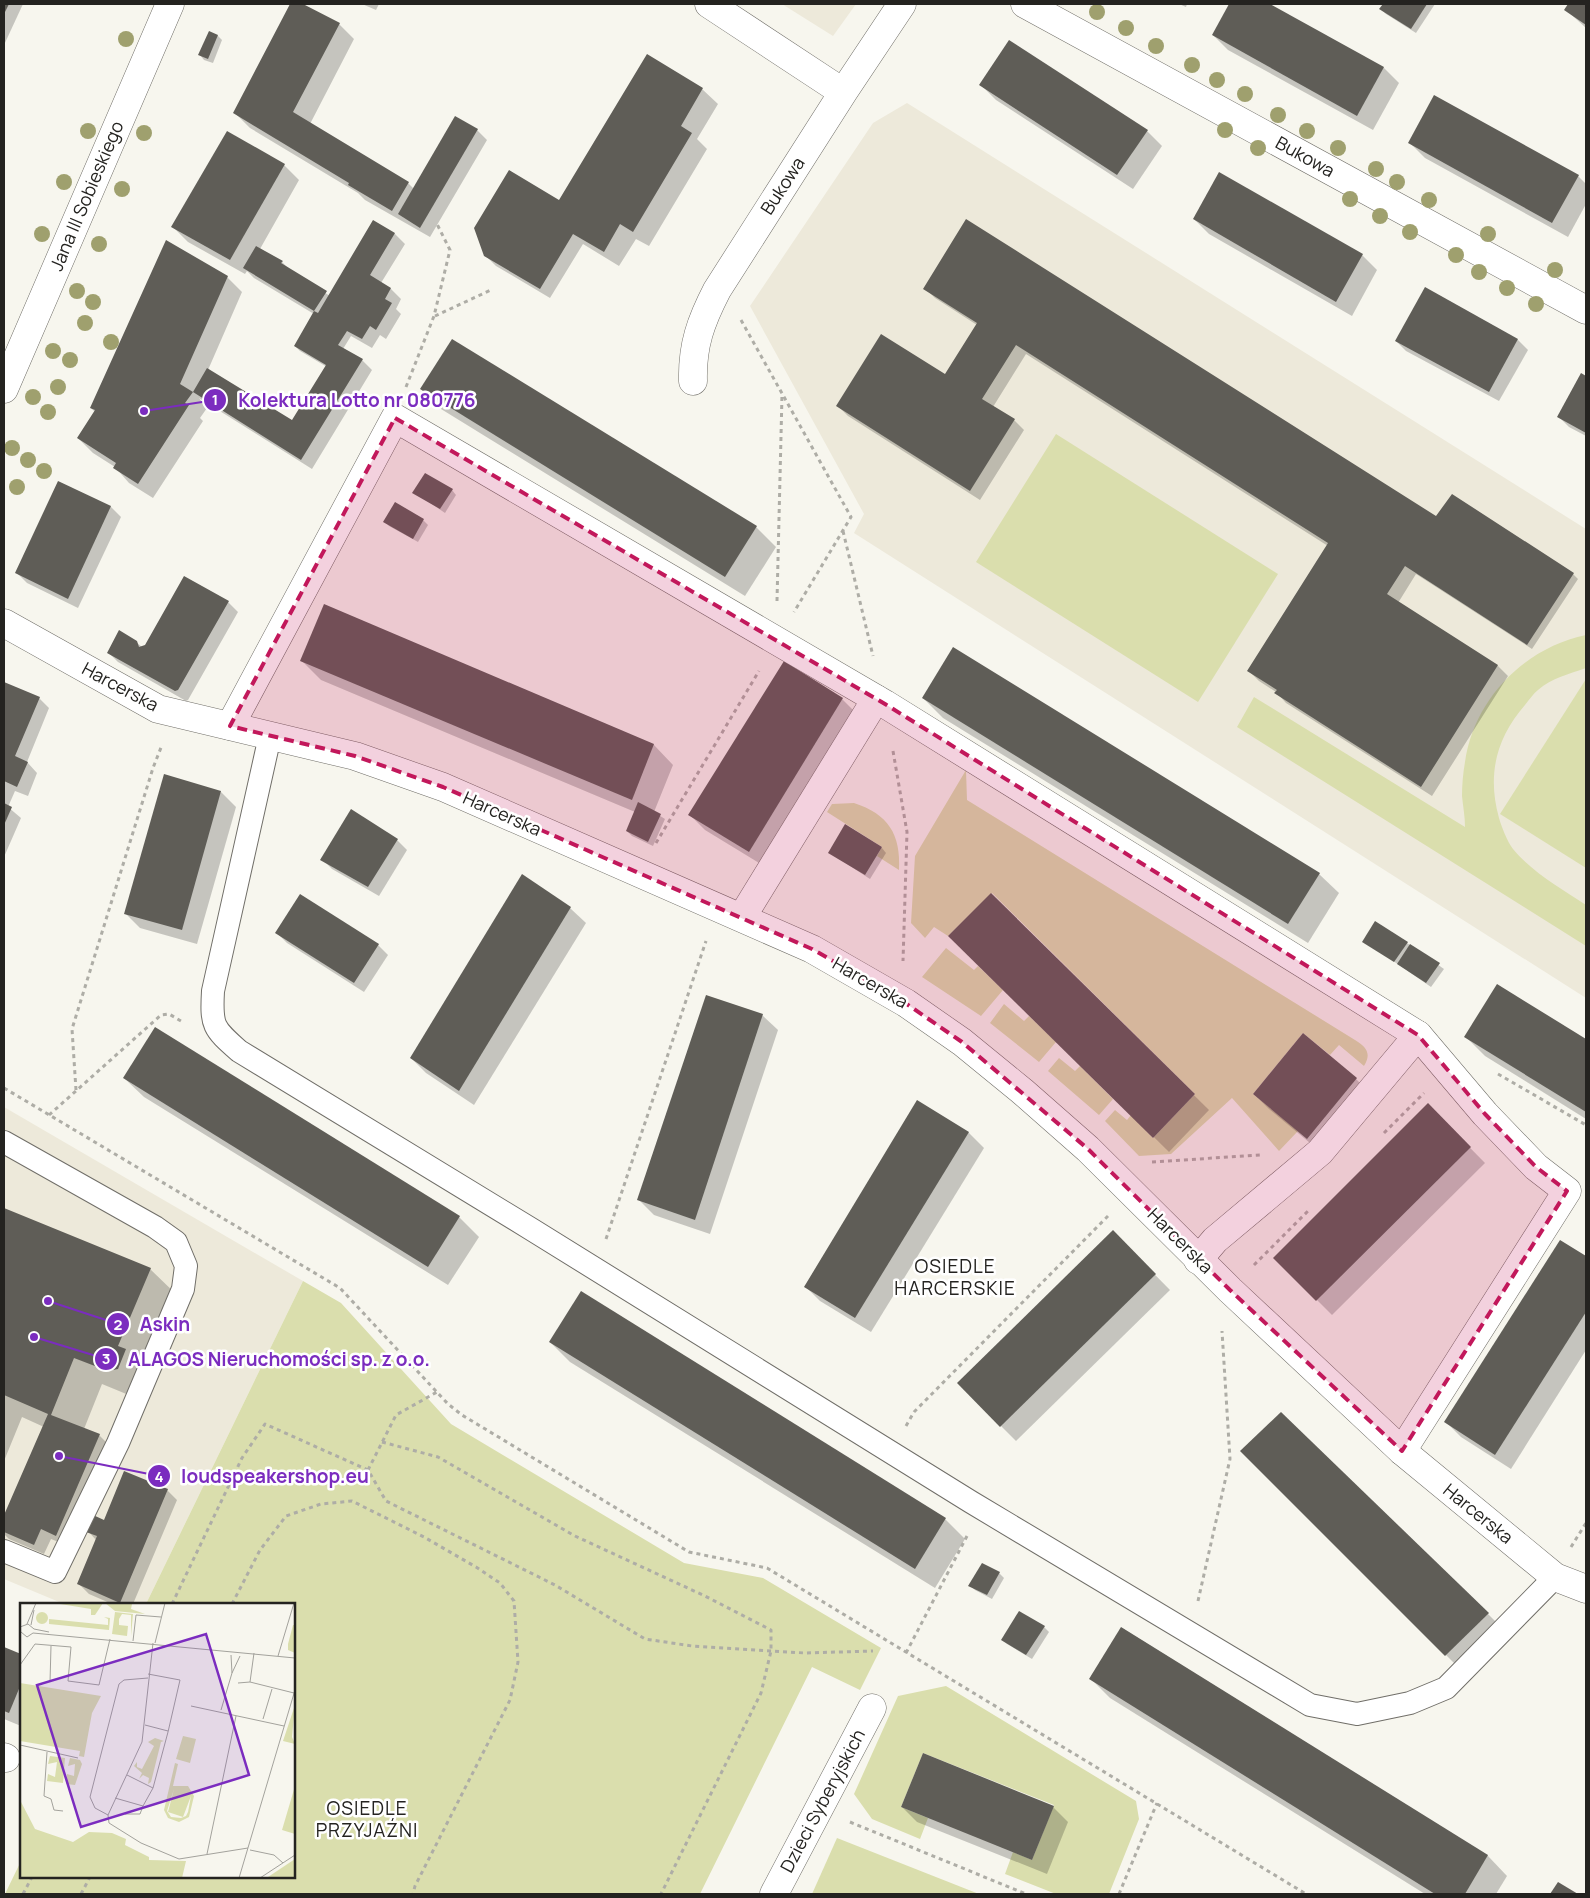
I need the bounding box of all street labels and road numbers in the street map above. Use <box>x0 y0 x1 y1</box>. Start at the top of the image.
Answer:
street label: Jana III Sobieskiego <box>44 117 128 274</box>
street label: Bukowa <box>1272 130 1339 182</box>
street label: Bukowa <box>755 152 810 219</box>
street label: Harcerska <box>78 656 163 716</box>
street label: Harcerska <box>459 785 545 841</box>
street label: Harcerska <box>828 951 913 1013</box>
street label: Harcerska <box>1143 1202 1219 1278</box>
street label: Harcerska <box>1439 1478 1519 1549</box>
street label: Dzieci Syberyjskich <box>774 1725 870 1876</box>

